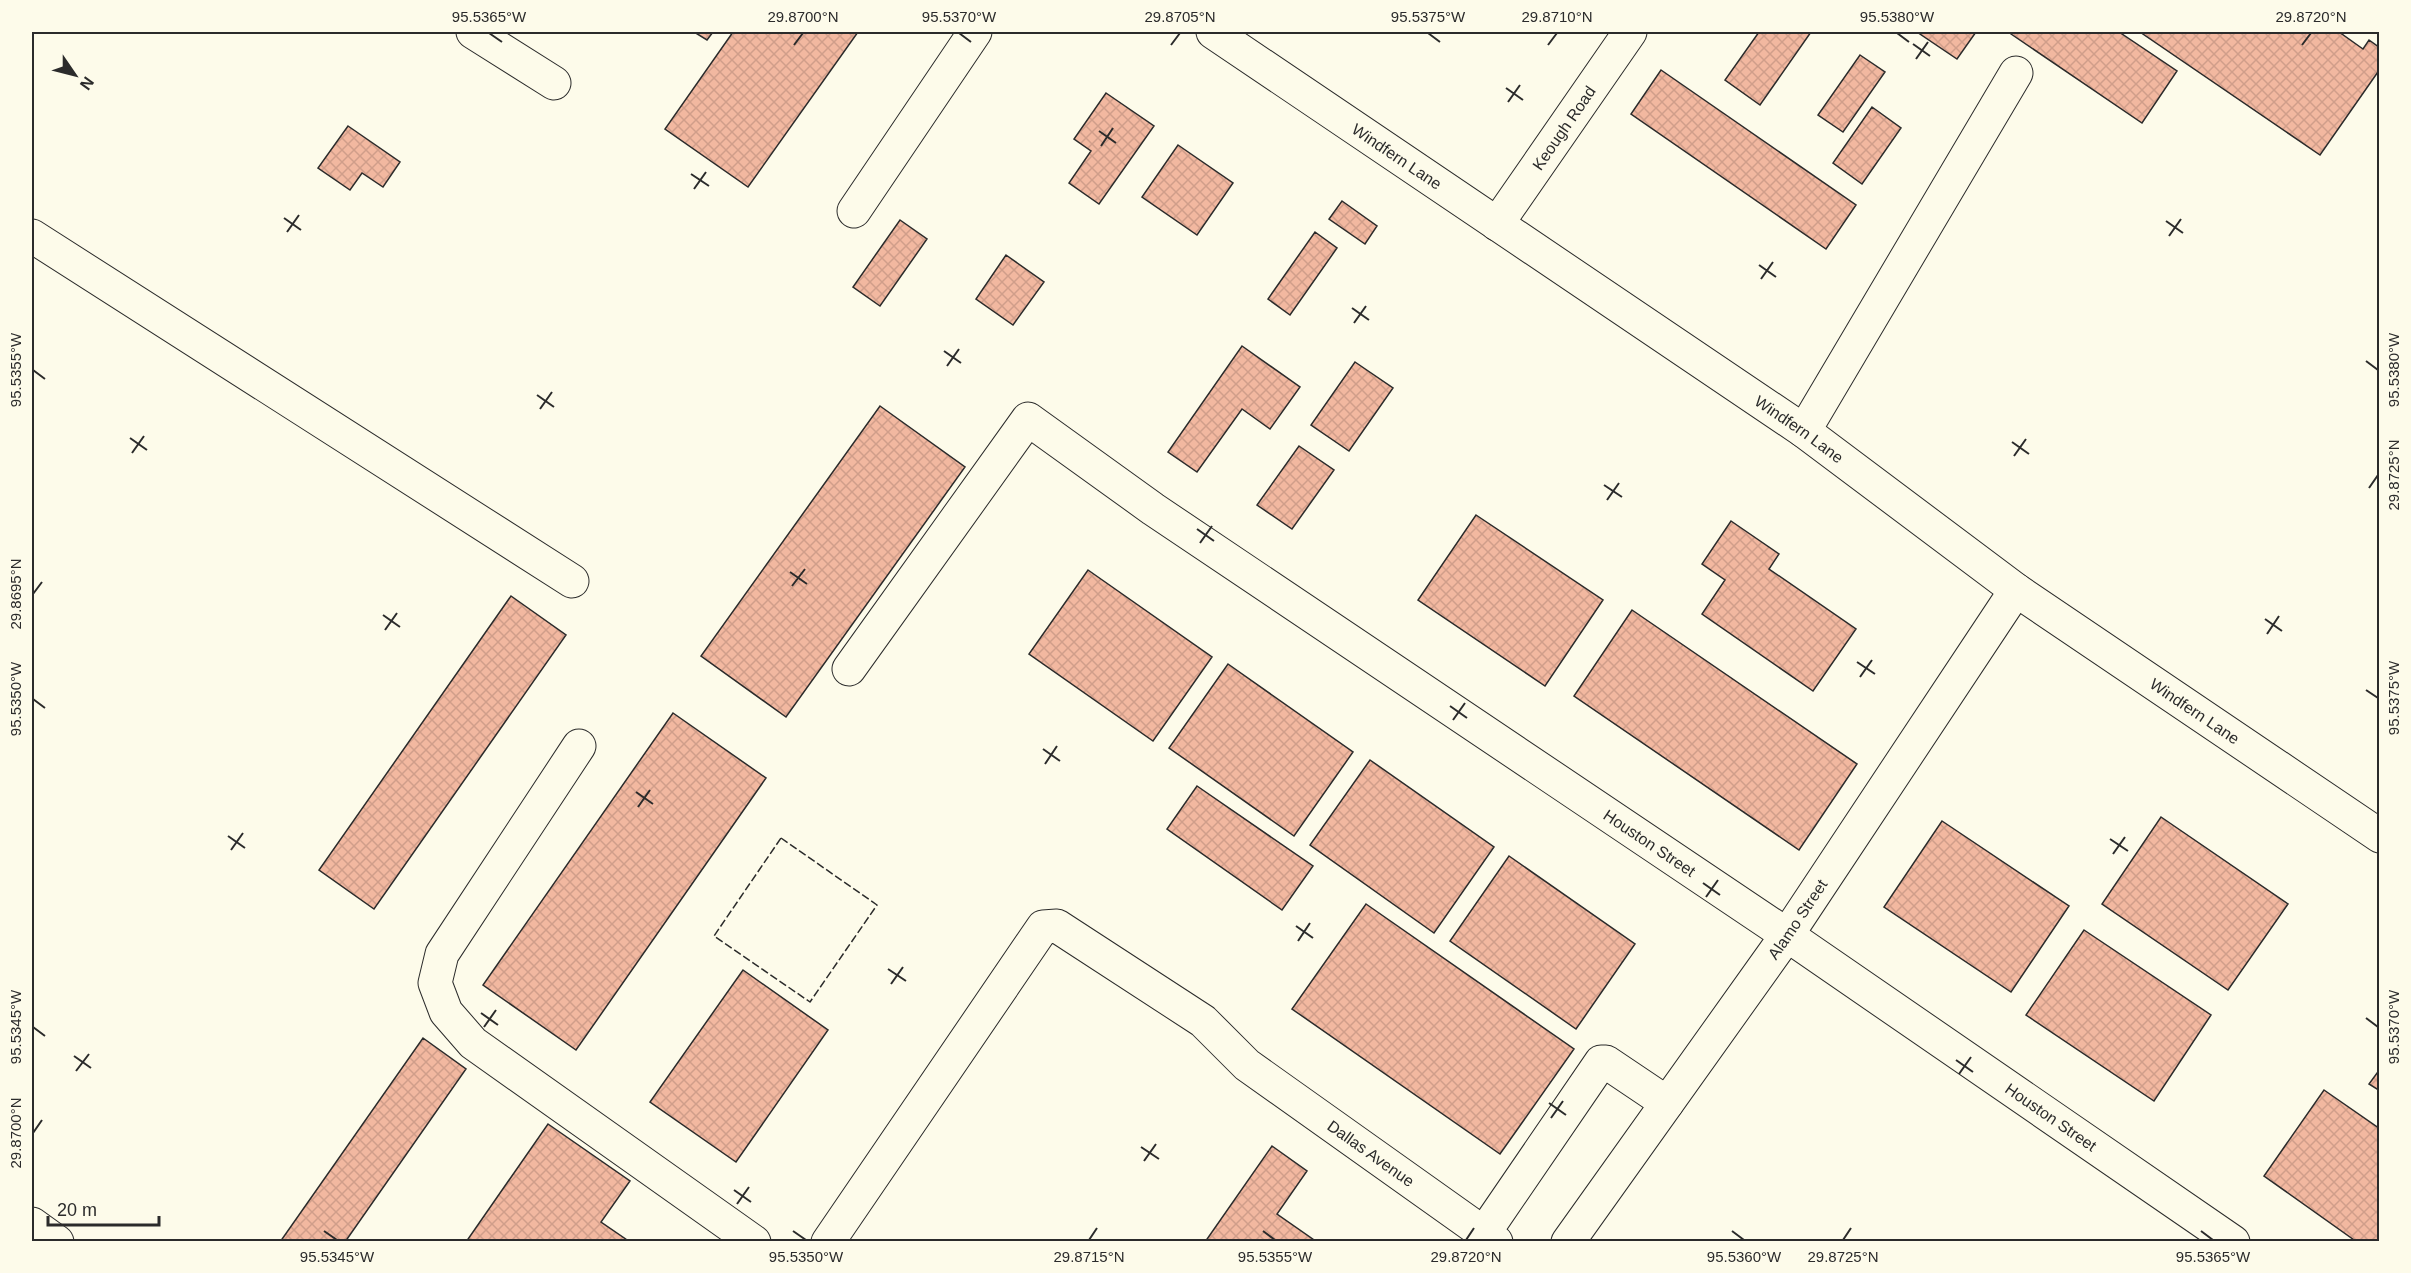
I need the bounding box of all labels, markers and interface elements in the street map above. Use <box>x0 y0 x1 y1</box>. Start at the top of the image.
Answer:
text: 95.5365°W <box>452 8 527 25</box>
text: 29.8700°N <box>767 8 839 25</box>
text: 95.5370°W <box>922 8 997 25</box>
text: 29.8705°N <box>1144 8 1216 25</box>
text: 95.5375°W <box>1391 8 1466 25</box>
text: 29.8710°N <box>1521 8 1593 25</box>
text: 95.5380°W <box>1860 8 1935 25</box>
text: 29.8720°N <box>2275 8 2347 25</box>
north arrow <box>45 45 105 105</box>
text: N <box>77 74 97 93</box>
street label: Keough Road <box>1529 83 1599 173</box>
street label: Windfern Lane <box>1349 120 1445 193</box>
text: 95.5355°W <box>7 332 24 407</box>
text: 95.5380°W <box>2385 332 2402 407</box>
street label: Windfern Lane <box>1752 392 1846 466</box>
text: 29.8725°N <box>2385 439 2402 511</box>
text: 29.8695°N <box>7 558 24 630</box>
text: 95.5375°W <box>2385 660 2402 735</box>
text: 95.5350°W <box>7 661 24 736</box>
street label: Windfern Lane <box>2147 675 2243 748</box>
street label: Houston Street <box>1600 806 1699 880</box>
street label: Alamo Street <box>1765 876 1831 963</box>
text: 95.5345°W <box>7 989 24 1064</box>
text: 95.5370°W <box>2385 989 2402 1064</box>
street label: Houston Street <box>2002 1080 2100 1155</box>
text: 29.8700°N <box>7 1097 24 1169</box>
street label: Dallas Avenue <box>1324 1117 1417 1190</box>
scale bar <box>48 1189 159 1227</box>
text: 20 m <box>57 1200 97 1220</box>
text: 95.5345°W <box>300 1248 375 1265</box>
text: 95.5350°W <box>769 1248 844 1265</box>
text: 29.8715°N <box>1053 1248 1125 1265</box>
text: 95.5355°W <box>1238 1248 1313 1265</box>
text: 29.8720°N <box>1430 1248 1502 1265</box>
text: 95.5360°W <box>1707 1248 1782 1265</box>
text: 29.8725°N <box>1807 1248 1879 1265</box>
text: 95.5365°W <box>2176 1248 2251 1265</box>

